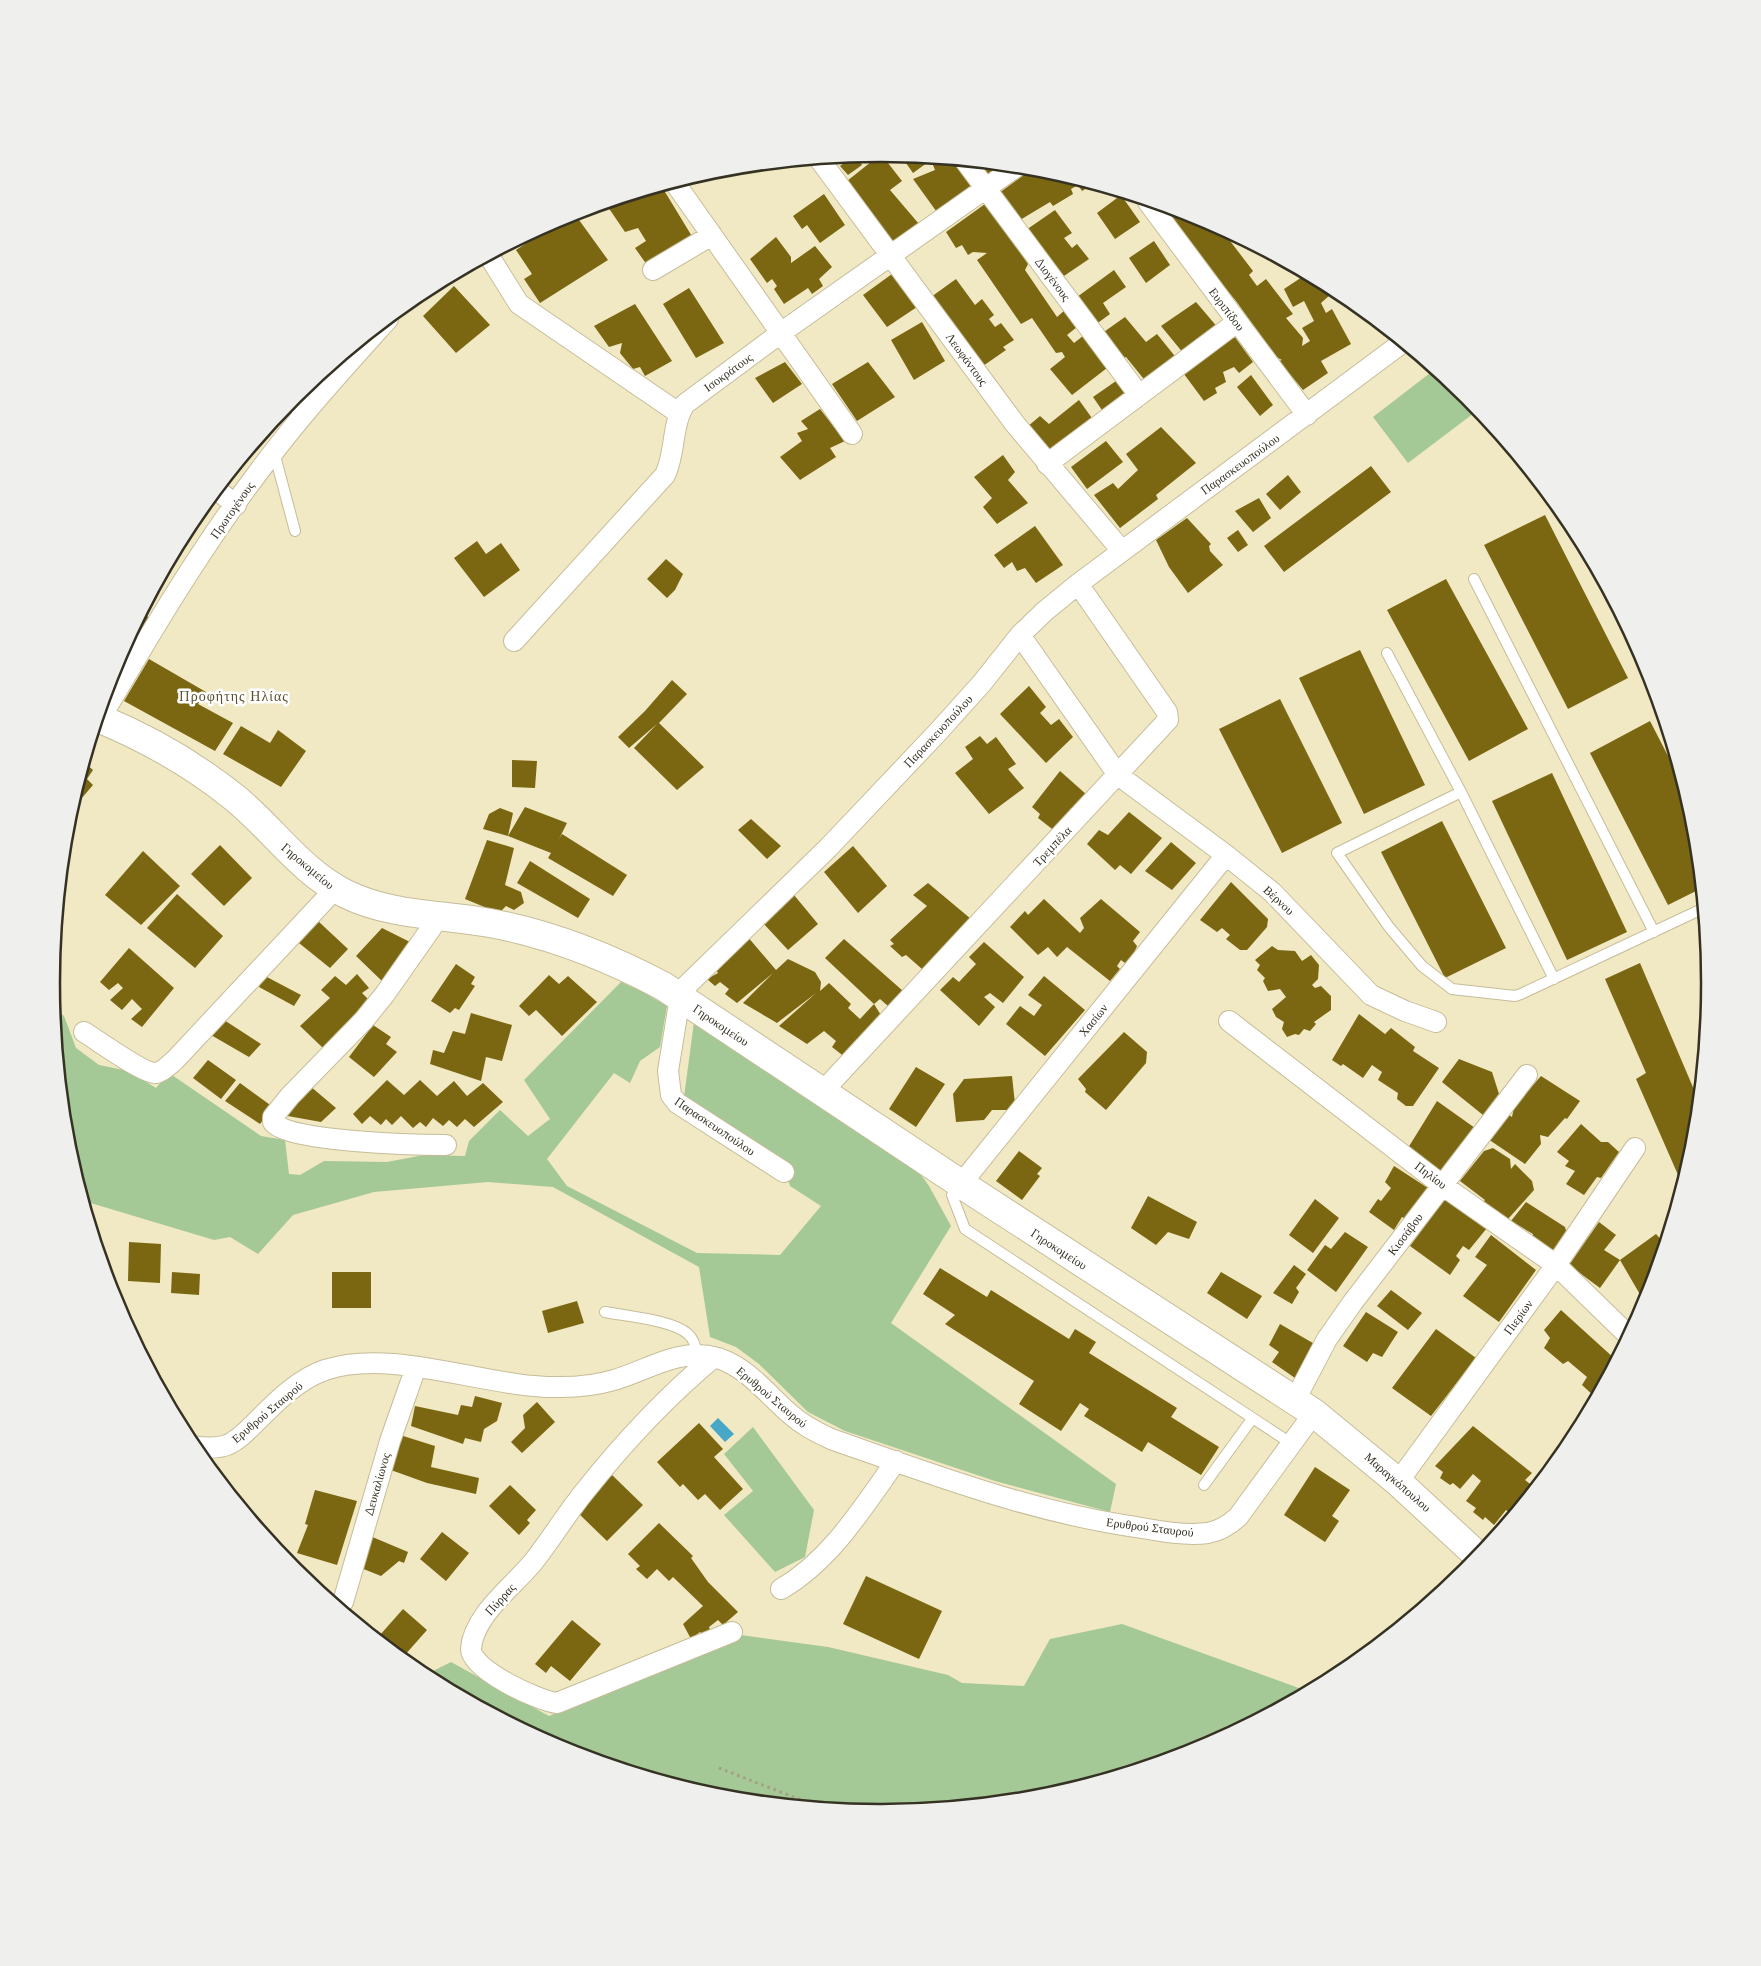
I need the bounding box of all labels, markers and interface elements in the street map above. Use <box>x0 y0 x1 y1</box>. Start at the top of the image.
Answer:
street label: Διογένους <box>1032 254 1074 304</box>
street label: Ευριπίδου <box>1206 284 1248 334</box>
street label: Λεωφάντους <box>943 330 991 389</box>
street label: Ισοκράτους <box>701 349 755 395</box>
street label: Παρασκευοπούλου <box>1198 430 1282 498</box>
street label: Πρωτογένους <box>207 478 257 541</box>
district label: Προφήτης Ηλίας <box>179 687 289 705</box>
street label: Παρασκευοπούλου <box>901 692 976 770</box>
street label: Τρεμπέλα <box>1030 822 1075 869</box>
street label: Γηροκομείου <box>279 840 337 892</box>
street label: Βέρνου <box>1261 882 1297 918</box>
street label: Χασίων <box>1075 1000 1111 1039</box>
street label: Γηροκομείου <box>690 1001 752 1049</box>
street label: Παρασκευοπούλου <box>672 1094 758 1158</box>
street label: Πηλίου <box>1412 1158 1450 1192</box>
street label: Κισσάβου <box>1384 1210 1426 1258</box>
street label: Γηροκομείου <box>1028 1225 1090 1273</box>
street label: Πιερίων <box>1500 1296 1536 1338</box>
street label: Ερυθρού Σταυρού <box>734 1363 811 1431</box>
street label: Ερυθρού Σταυρού <box>229 1378 306 1446</box>
street label: Μαραγκόπουλου <box>1362 1449 1434 1515</box>
street label: Δευκαλίωνος <box>361 1451 393 1517</box>
street label: Ερυθρού Σταυρού <box>1105 1514 1195 1540</box>
street label: Πύρρας <box>482 1580 518 1618</box>

